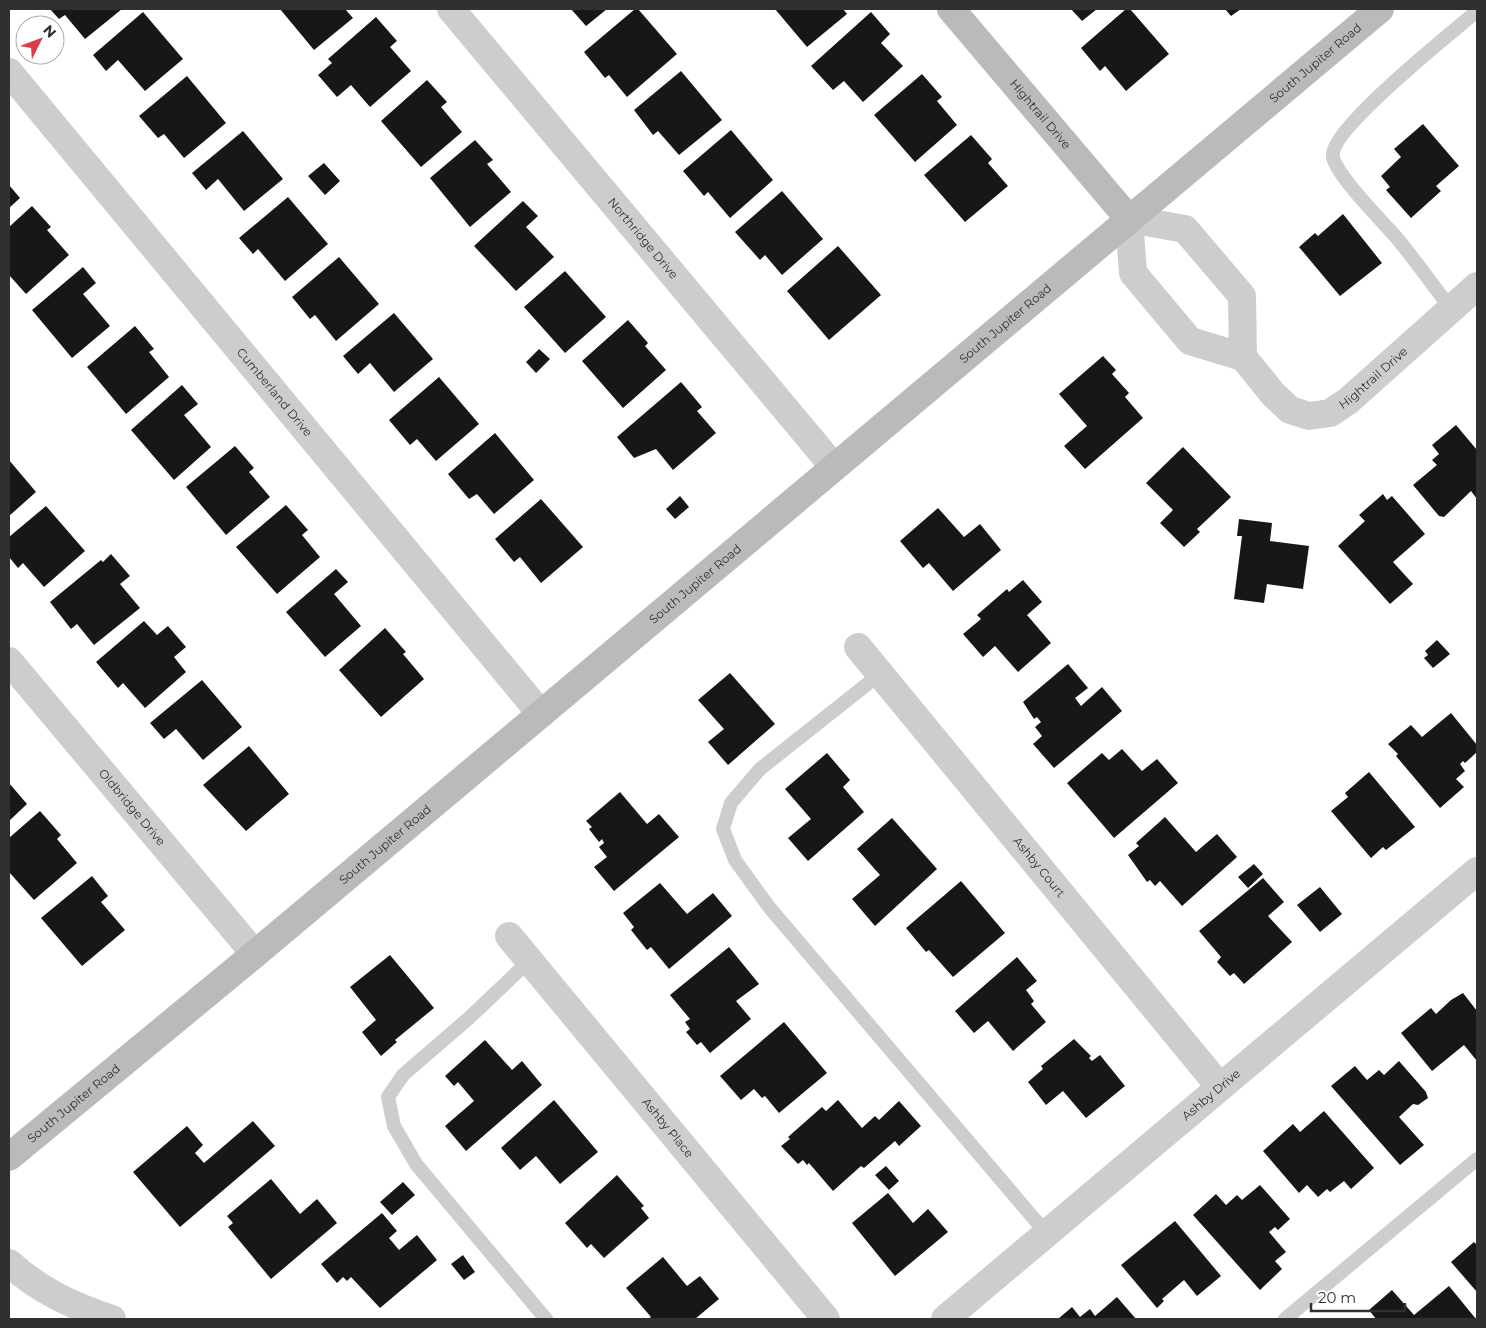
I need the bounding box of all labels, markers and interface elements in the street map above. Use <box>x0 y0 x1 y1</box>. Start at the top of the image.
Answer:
north arrow <box>15 15 65 65</box>
street label: South Jupiter Road <box>1266 20 1364 106</box>
text: N <box>39 21 60 42</box>
street label: Hightrail Drive <box>1007 76 1074 152</box>
street label: Northridge Drive <box>605 194 682 282</box>
street label: South Jupiter Road <box>956 280 1054 366</box>
street label: Hightrail Drive <box>1336 343 1411 412</box>
street label: Cumberland Drive <box>234 345 316 439</box>
street label: South Jupiter Road <box>646 541 744 627</box>
street label: Oldbridge Drive <box>96 765 169 848</box>
street label: South Jupiter Road <box>336 801 434 887</box>
street label: Ashby Court <box>1010 833 1069 900</box>
street label: South Jupiter Road <box>24 1061 123 1146</box>
street label: Ashby Drive <box>1179 1066 1243 1123</box>
street label: Ashby Place <box>639 1095 697 1160</box>
scale bar <box>1311 1280 1405 1312</box>
text: 20 m <box>1318 1288 1356 1307</box>

